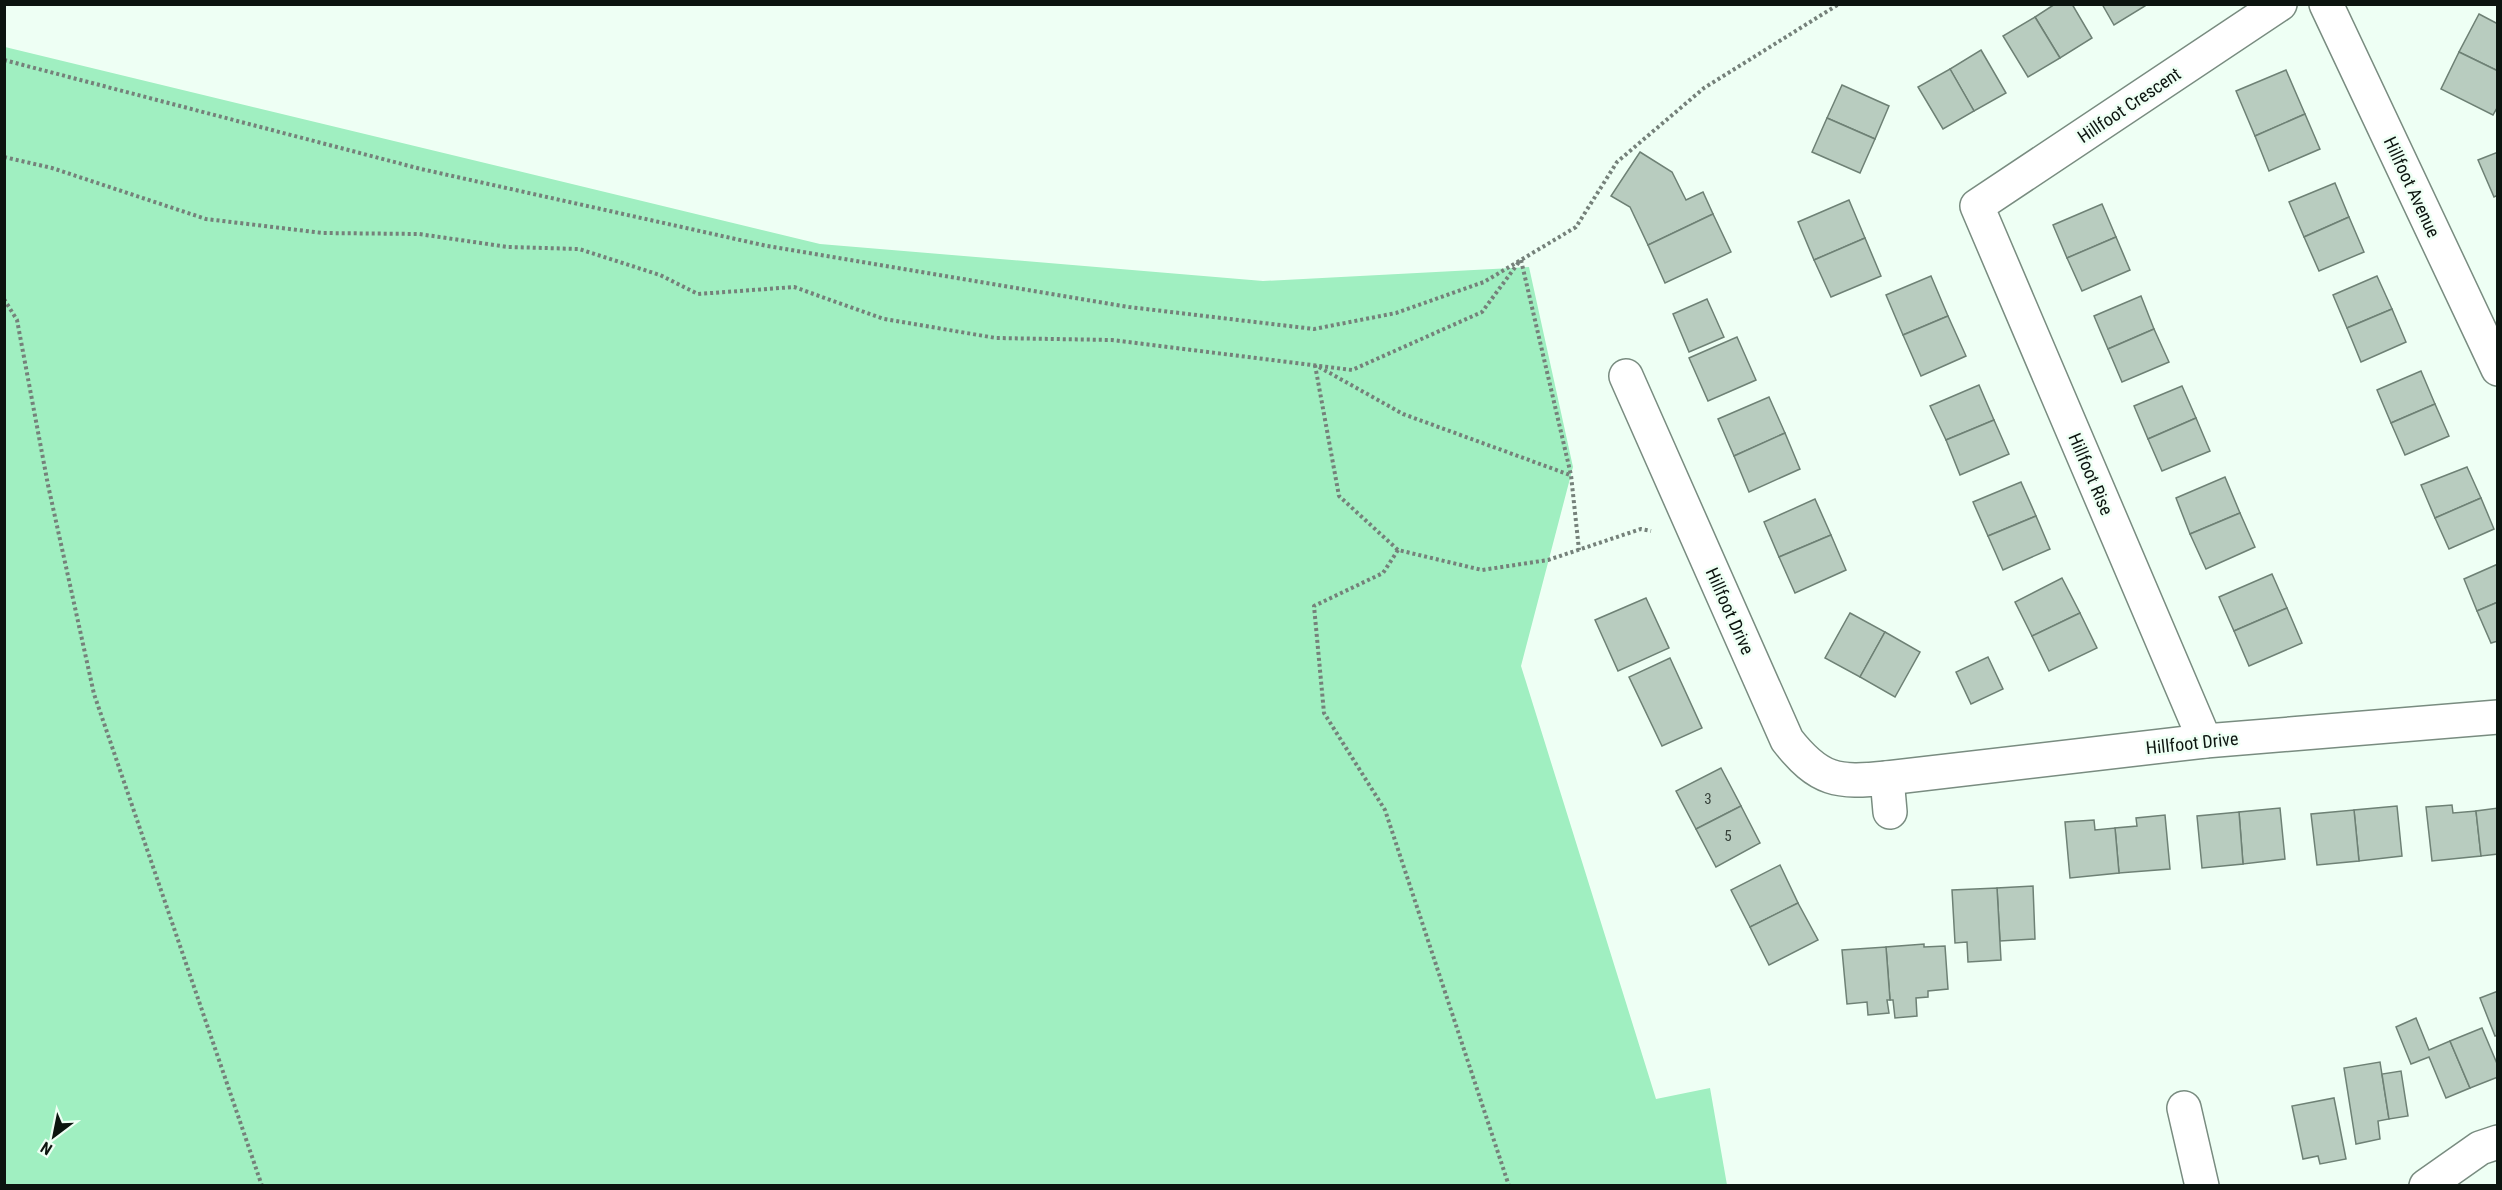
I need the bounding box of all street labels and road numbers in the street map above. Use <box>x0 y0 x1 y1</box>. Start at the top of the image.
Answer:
street label: Hillfoot Crescent <box>2073 63 2185 147</box>
street label: Hillfoot Avenue <box>2380 133 2444 241</box>
street label: Hillfoot Rise <box>2064 430 2118 518</box>
street label: Hillfoot Drive <box>1702 564 1758 658</box>
street label: Hillfoot Drive <box>2145 728 2239 758</box>

